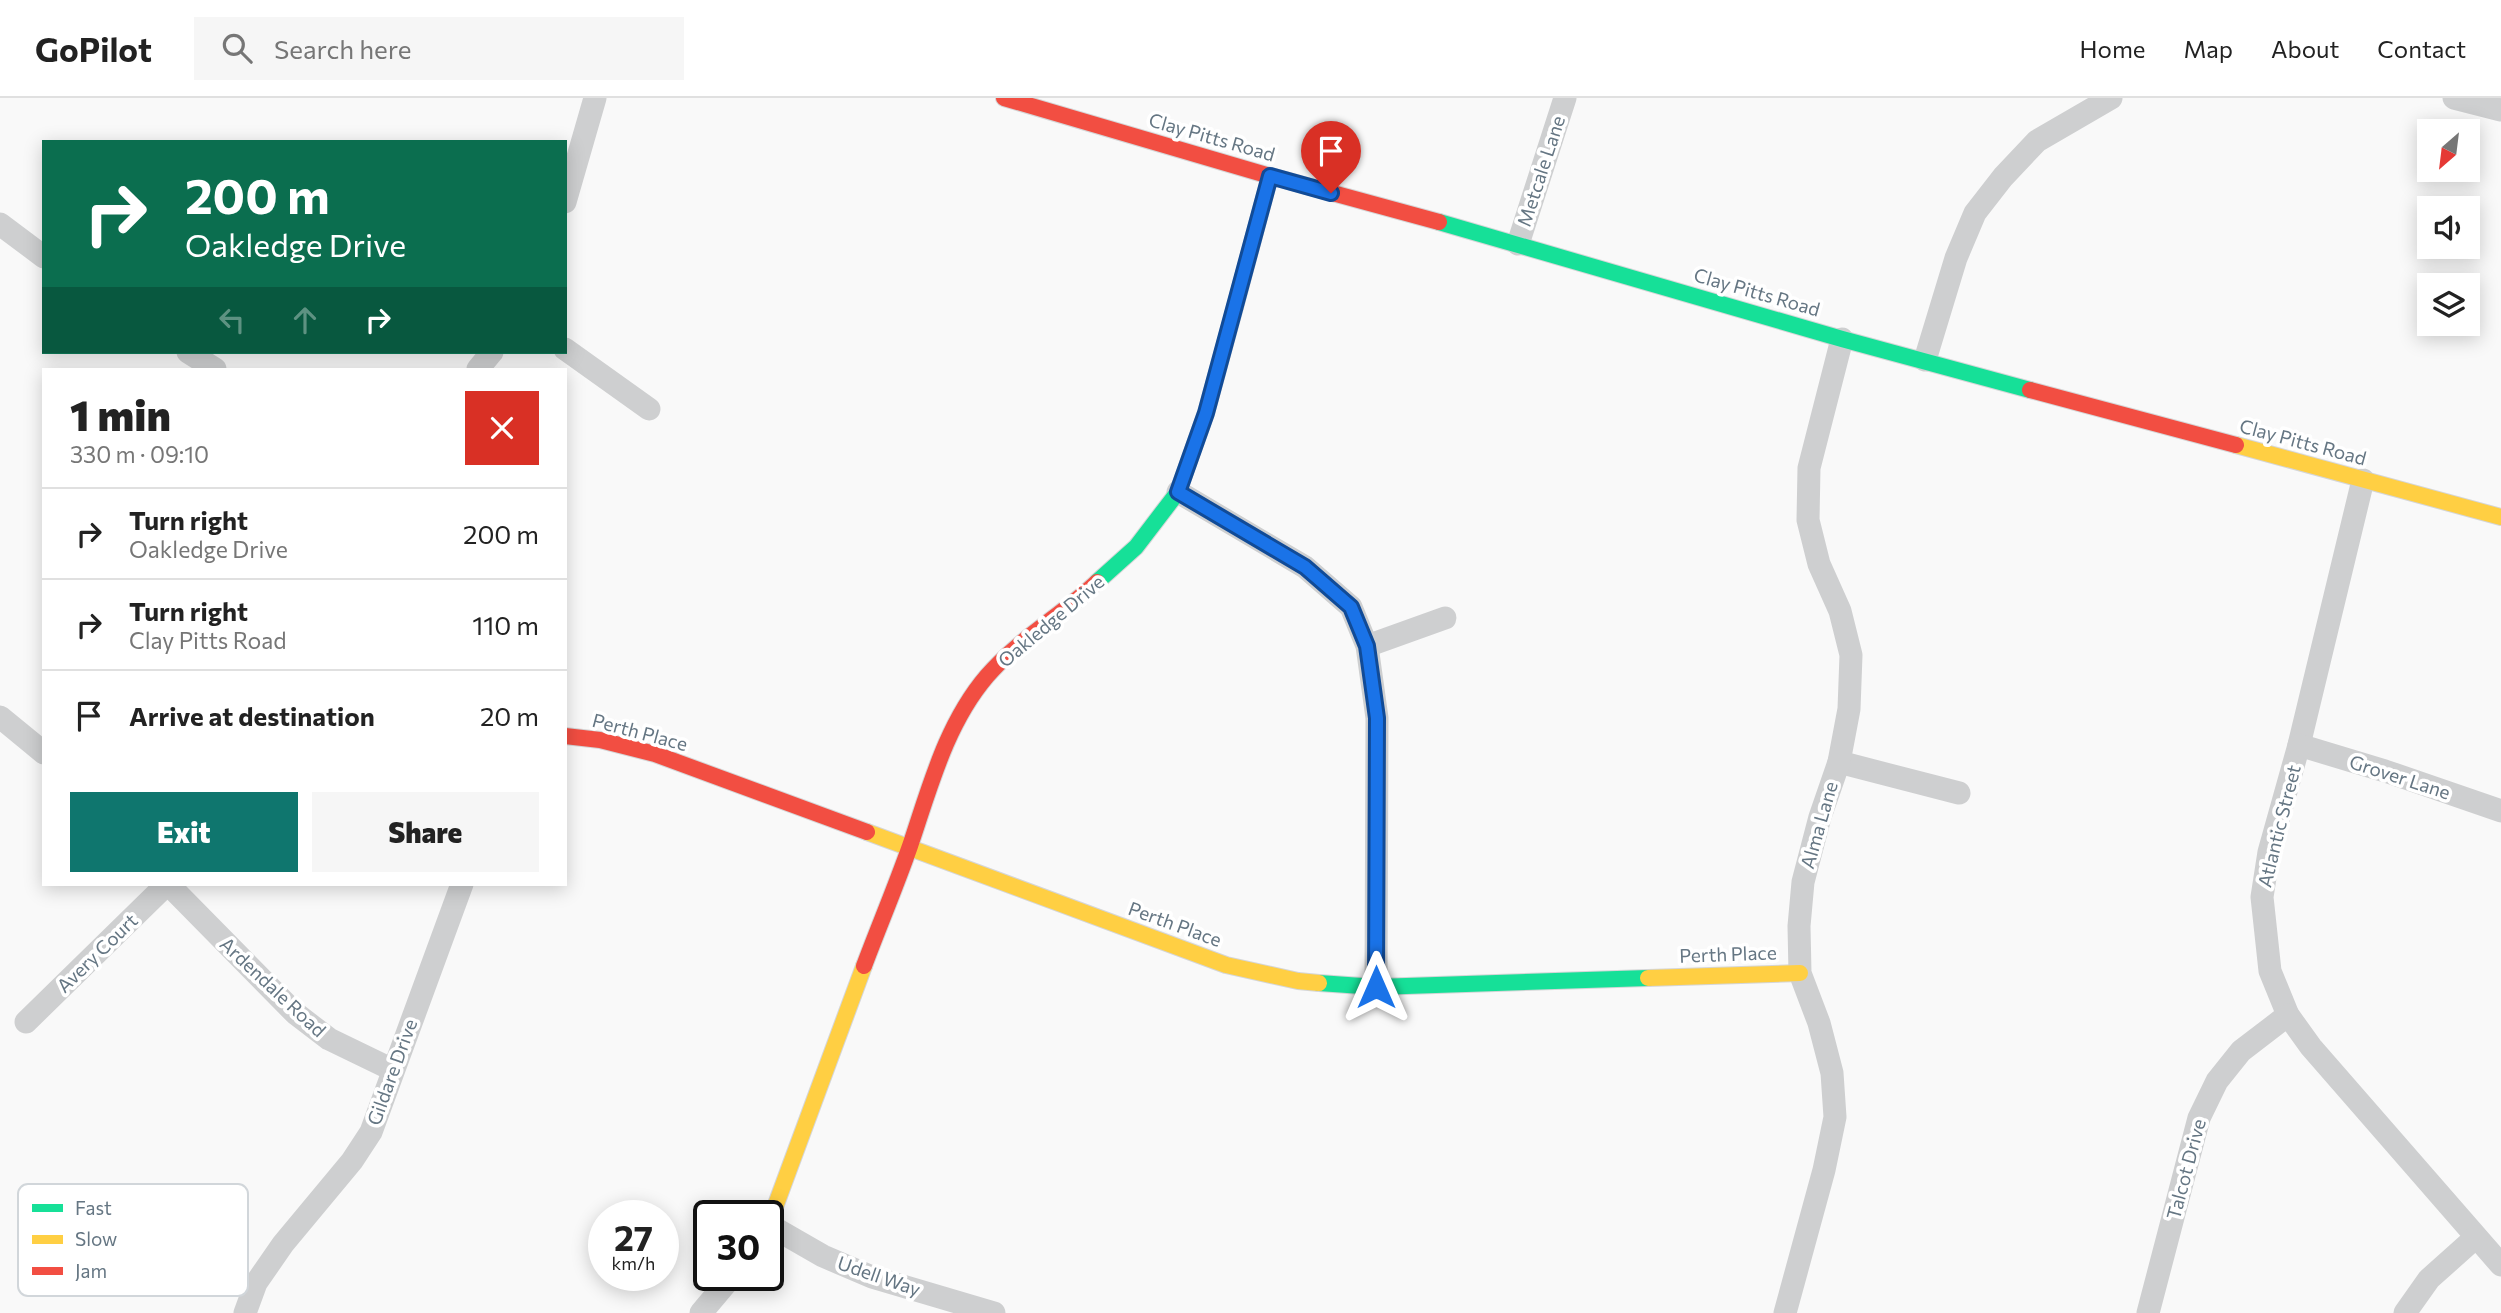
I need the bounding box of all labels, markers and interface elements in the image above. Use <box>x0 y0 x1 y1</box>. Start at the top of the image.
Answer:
search box <box>194 17 684 80</box>
text: GoPilot <box>35 28 152 69</box>
icon: search <box>218 29 256 67</box>
text: Search here <box>274 33 411 64</box>
text: Home <box>2080 34 2146 63</box>
text: Map <box>2184 34 2233 63</box>
text: About <box>2271 34 2339 63</box>
text: Contact <box>2377 34 2466 63</box>
street label: Clay Pitts Road <box>1146 108 1278 166</box>
street label: Metcale Lane <box>1512 112 1569 229</box>
north arrow <box>2417 119 2480 182</box>
map controls <box>2417 119 2480 336</box>
pin <box>1301 121 1361 193</box>
icon: arrive <box>1312 132 1350 170</box>
text: 200 m <box>185 164 330 224</box>
icon: right <box>70 168 161 259</box>
button: sound <box>2417 196 2480 259</box>
text: Oakledge Drive <box>185 224 406 264</box>
street label: Clay Pitts Road <box>1691 263 1823 321</box>
button: layers <box>2417 273 2480 336</box>
icon: left <box>213 301 251 339</box>
icon: ahead <box>286 301 324 339</box>
icon: right <box>359 301 397 339</box>
text: 1 min <box>70 388 171 440</box>
button: close <box>465 391 539 465</box>
street label: Clay Pitts Road <box>2237 414 2369 469</box>
text: 330 m · 09:10 <box>70 440 209 468</box>
text: Turn right <box>129 504 248 535</box>
icon: right <box>70 515 108 553</box>
text: 200 m <box>463 518 539 549</box>
text: Oakledge Drive <box>129 535 288 563</box>
street label: Oakledge Drive <box>993 570 1108 672</box>
text: Turn right <box>129 595 248 626</box>
icon: right <box>70 606 108 644</box>
text: 110 m <box>472 609 539 640</box>
text: Clay Pitts Road <box>129 626 286 654</box>
icon: arrive <box>70 697 108 735</box>
text: Arrive at destination <box>129 700 375 731</box>
text: 20 m <box>480 700 539 731</box>
street label: Perth Place <box>590 708 690 755</box>
street label: Grover Lane <box>2347 749 2453 804</box>
street label: Atlantic Street <box>2252 762 2305 889</box>
street label: Alma Lane <box>1795 779 1842 871</box>
button: Exit <box>70 792 298 872</box>
button: Share <box>312 792 539 872</box>
street label: Perth Place <box>1125 896 1225 951</box>
street label: Avery Court <box>52 908 142 997</box>
street label: Ardendale Road <box>216 932 331 1041</box>
street label: Perth Place <box>1679 940 1777 967</box>
position arrow <box>1339 950 1413 1024</box>
street label: Gildare Drive <box>362 1016 421 1128</box>
street label: Talcot Drive <box>2161 1116 2210 1222</box>
legend <box>18 1184 248 1296</box>
text: Fast <box>75 1196 112 1219</box>
speed limit sign: 30 <box>693 1200 784 1291</box>
text: 27 <box>614 1215 653 1258</box>
text: Slow <box>75 1227 117 1250</box>
street label: Udell Way <box>835 1251 924 1300</box>
text: km/h <box>612 1252 655 1274</box>
text: Jam <box>75 1259 107 1282</box>

